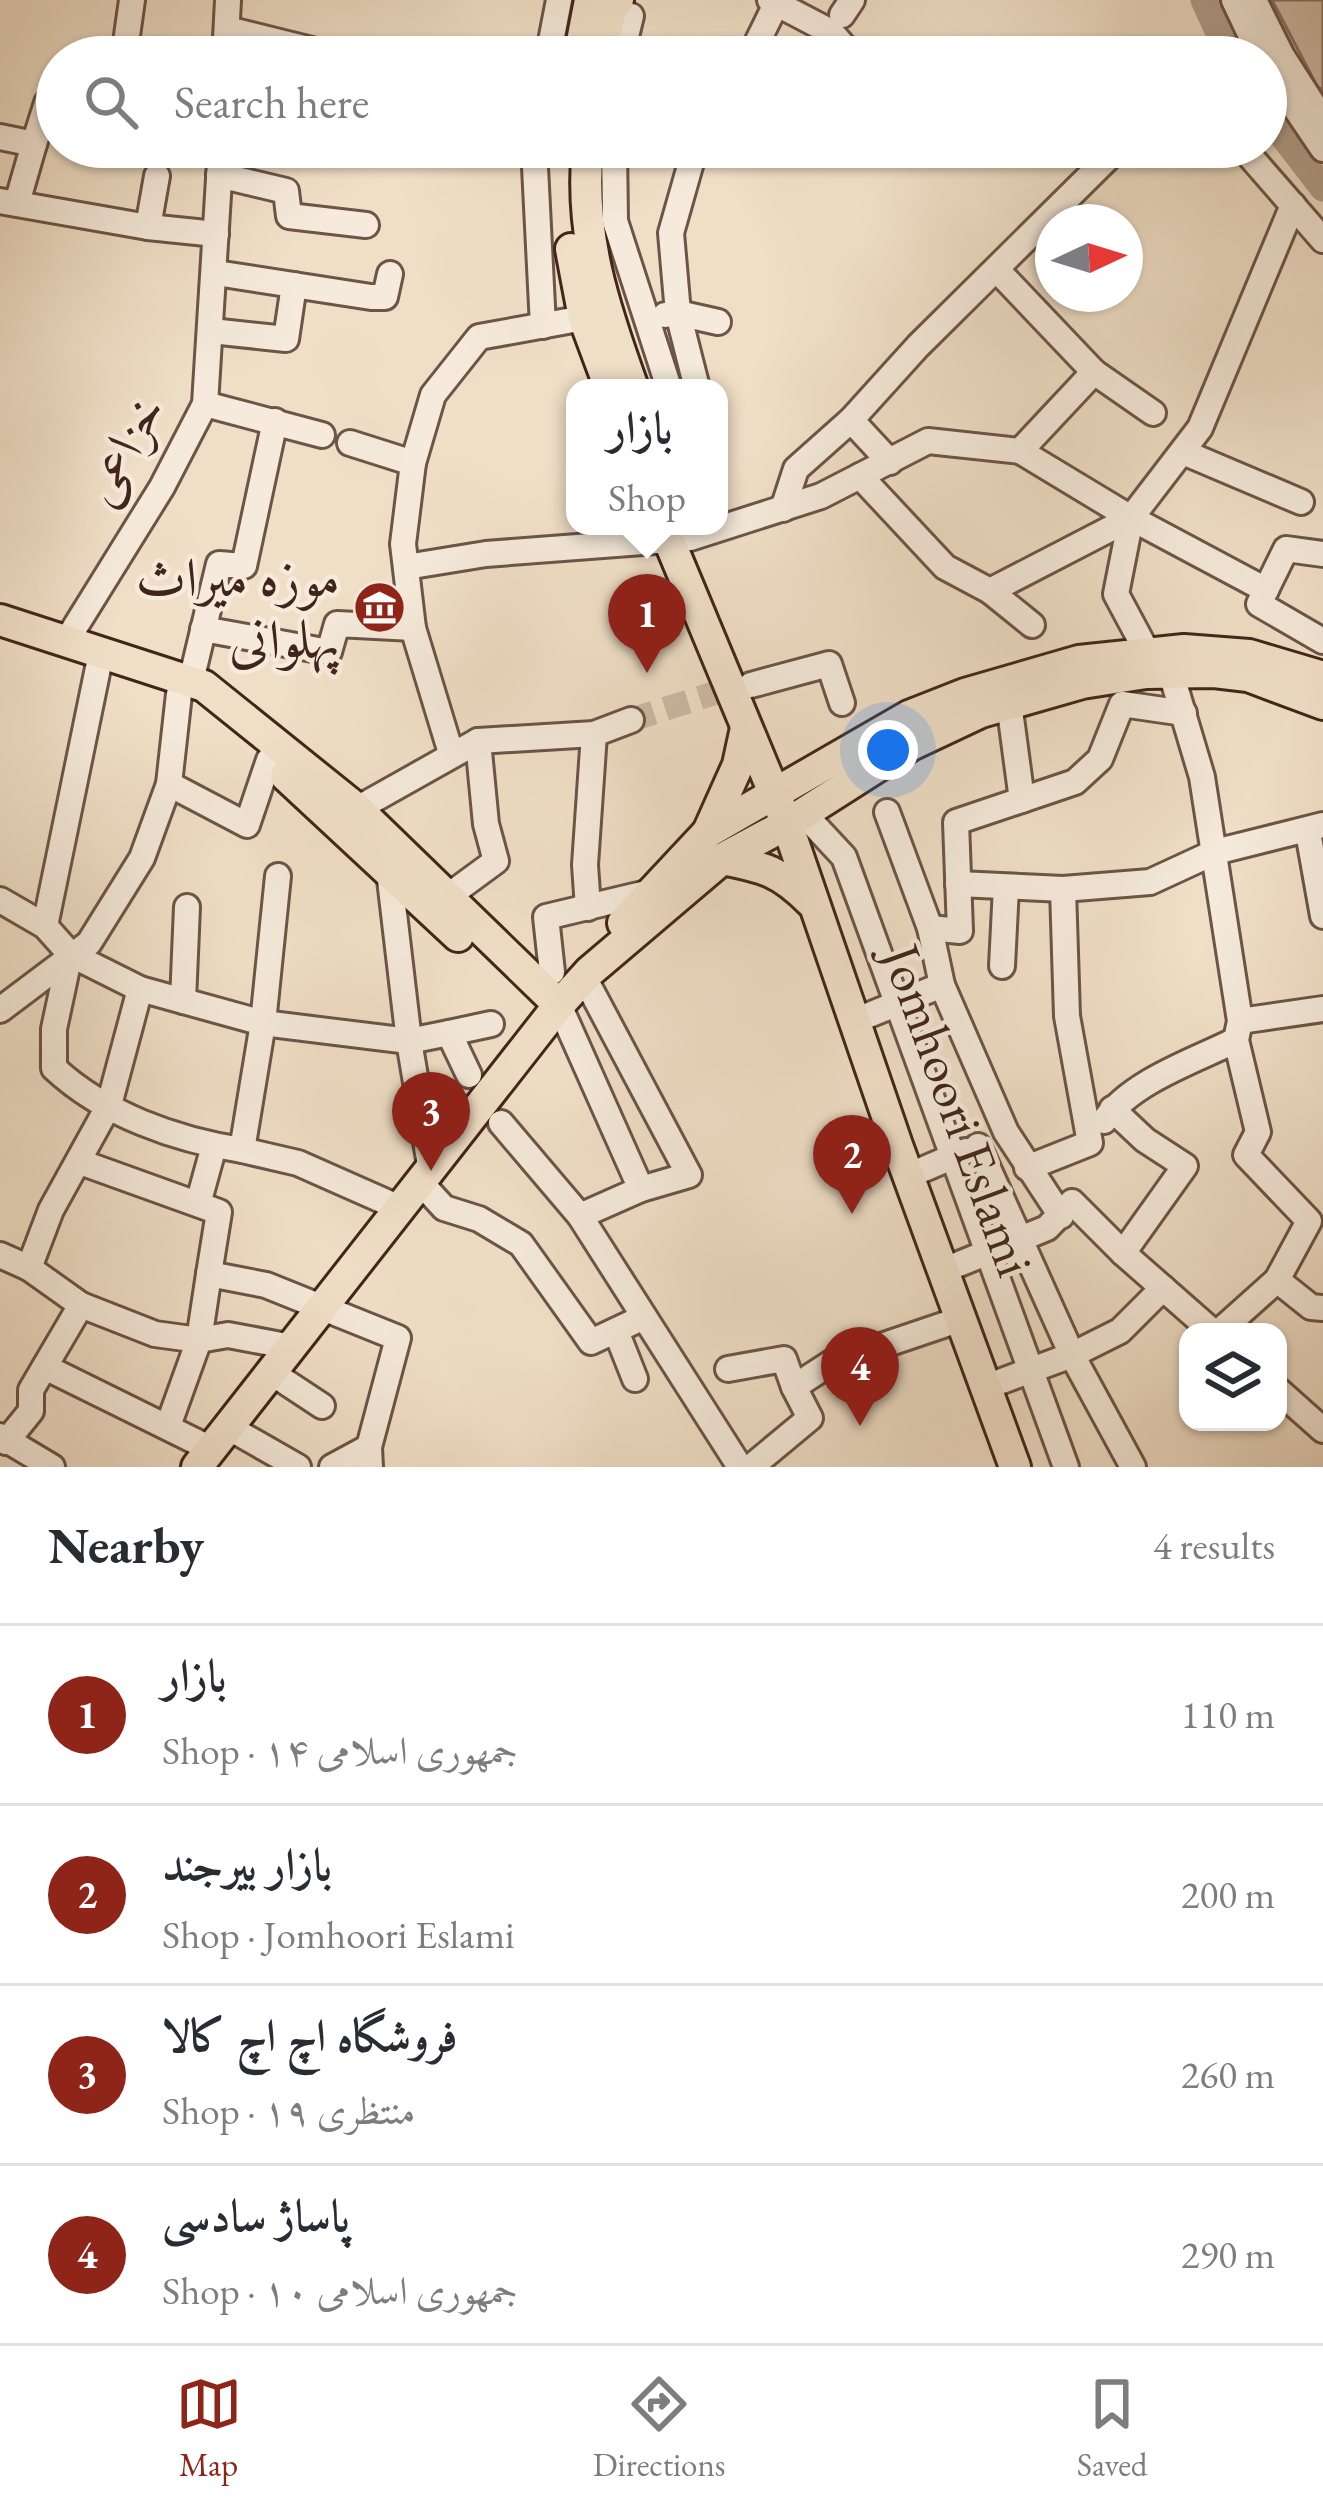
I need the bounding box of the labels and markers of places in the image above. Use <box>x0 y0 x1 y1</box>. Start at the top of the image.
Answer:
place label: موزه میراث پهلوانی <box>136 542 340 675</box>
pin: 1 <box>608 574 686 673</box>
museum icon: موزه میراث پهلوانی <box>351 580 407 636</box>
pin: 3 <box>392 1072 470 1171</box>
pin: 2 <box>813 1115 891 1214</box>
pin: 4 <box>821 1327 899 1426</box>

